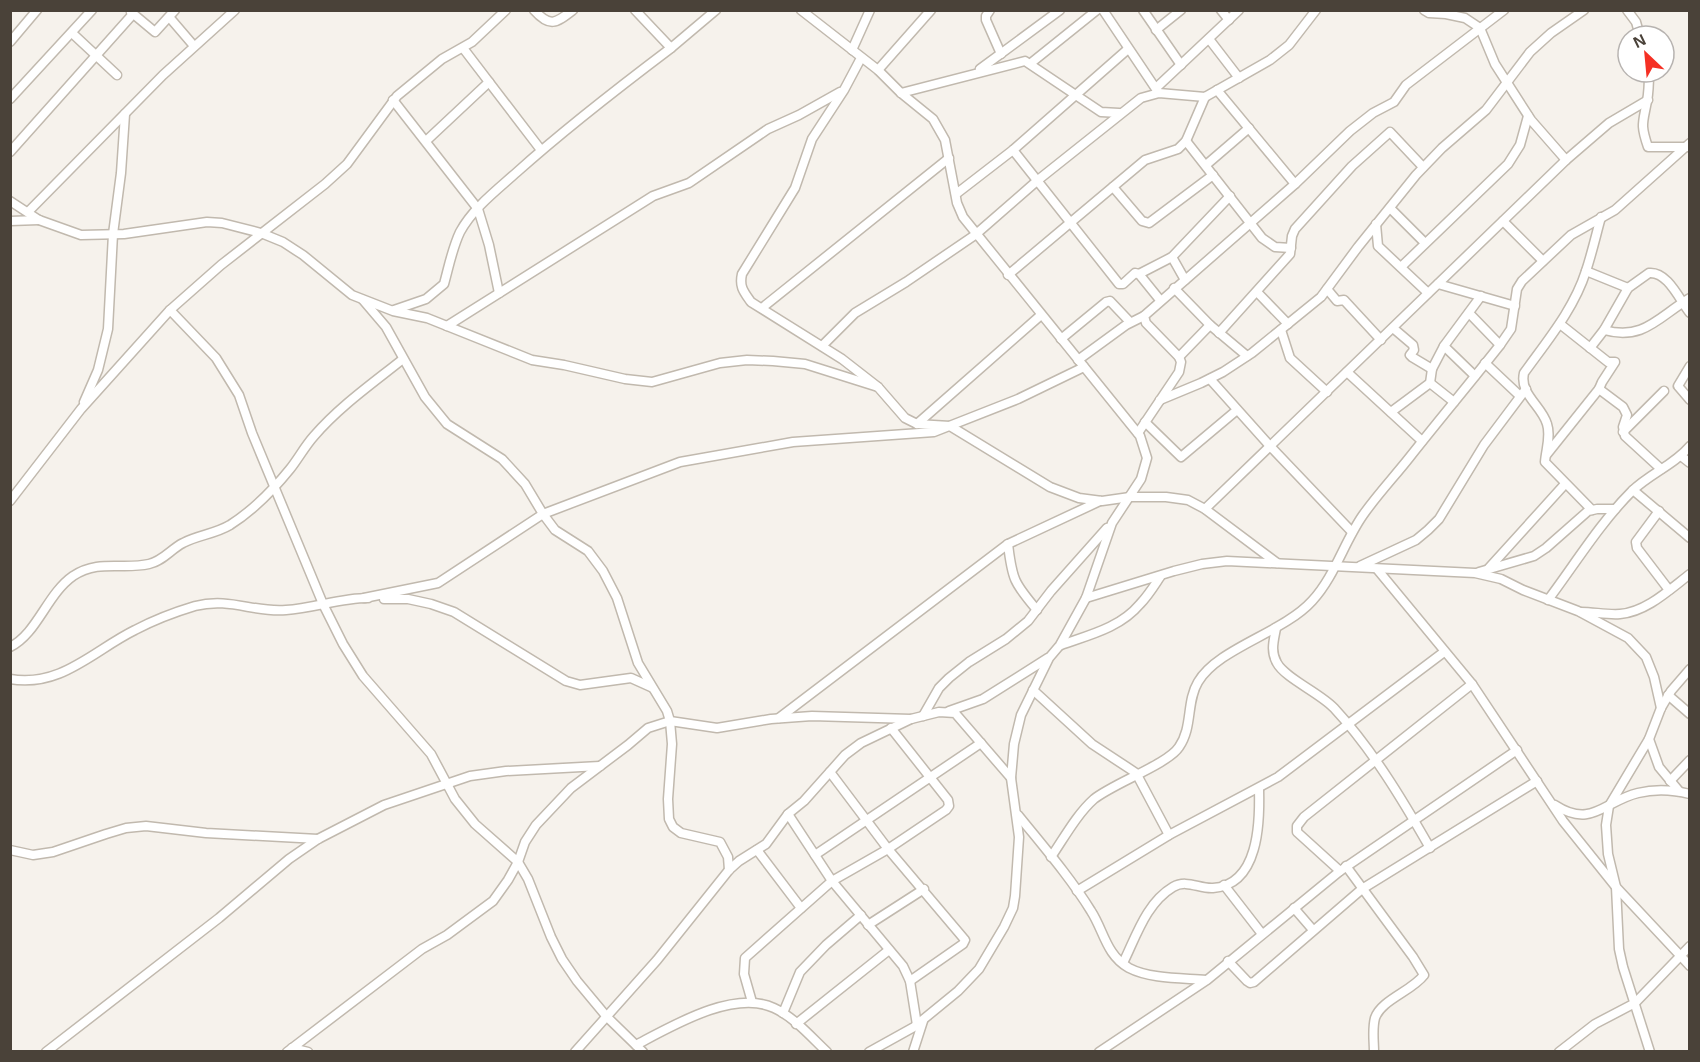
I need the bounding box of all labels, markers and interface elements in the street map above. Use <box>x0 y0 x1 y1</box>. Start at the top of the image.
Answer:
north arrow <box>1616 24 1676 84</box>
text: N <box>1631 31 1649 51</box>

